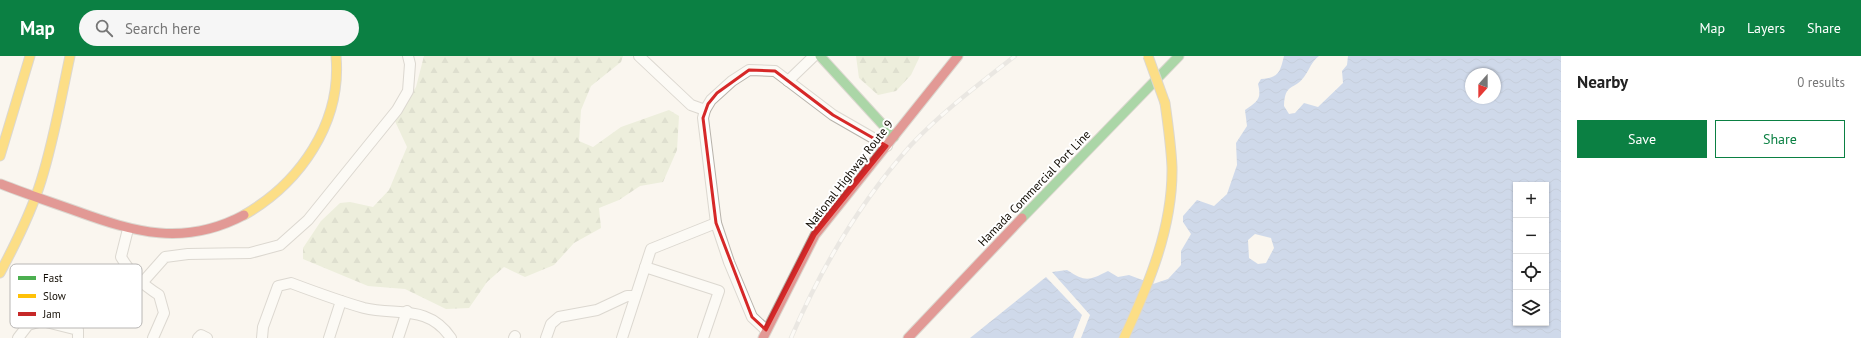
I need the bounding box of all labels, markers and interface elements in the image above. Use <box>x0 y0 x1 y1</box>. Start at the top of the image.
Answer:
search box <box>79 10 359 46</box>
text: Map <box>20 16 55 40</box>
icon: search <box>93 17 115 39</box>
text: Search here <box>125 19 201 38</box>
text: Map <box>1699 19 1725 37</box>
text: Layers <box>1747 19 1785 37</box>
text: Share <box>1807 19 1841 37</box>
north arrow <box>1465 68 1501 104</box>
text: Nearby <box>1577 71 1628 93</box>
text: 0 results <box>1797 74 1845 91</box>
street label: National Highway Route 9 <box>802 117 896 231</box>
button: Save <box>1577 120 1707 158</box>
button: Share <box>1715 120 1845 158</box>
street label: Hamada Commercial Port Line <box>975 127 1093 249</box>
map controls <box>1513 182 1549 326</box>
button: + <box>1513 182 1549 218</box>
button: − <box>1513 218 1549 254</box>
button: locate <box>1513 254 1549 290</box>
legend <box>10 264 142 328</box>
text: Fast <box>43 271 63 285</box>
text: Slow <box>43 289 66 303</box>
button: layers <box>1513 290 1549 326</box>
text: Jam <box>42 307 61 321</box>

